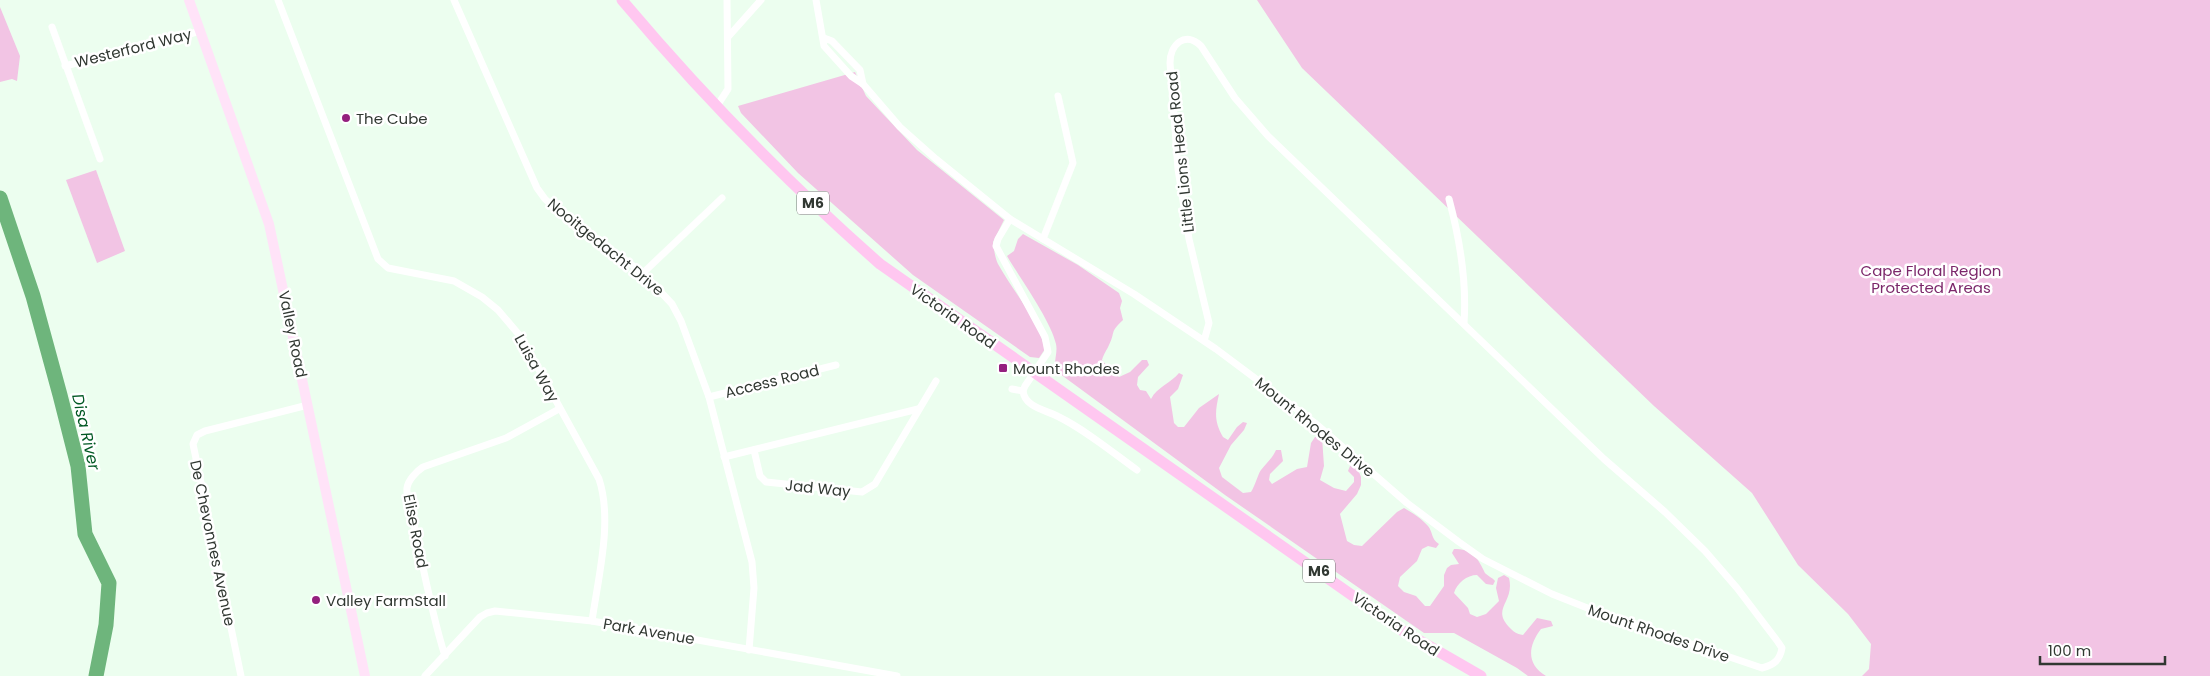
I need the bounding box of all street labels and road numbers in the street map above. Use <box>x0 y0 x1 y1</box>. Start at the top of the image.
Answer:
street label: Westerford Way <box>72 23 194 73</box>
street label: Little Lions Head Road <box>1161 70 1199 234</box>
road number: M6 <box>797 192 829 214</box>
street label: Nooitgedacht Drive <box>543 193 669 301</box>
street label: Victoria Road <box>906 279 1000 353</box>
street label: Valley Road <box>274 289 312 379</box>
street label: Luisa Way <box>510 330 565 406</box>
street label: Access Road <box>723 359 821 403</box>
street label: Mount Rhodes Drive <box>1251 372 1379 482</box>
street label: De Chevonnes Avenue <box>185 458 241 628</box>
street label: Jad Way <box>784 474 852 502</box>
street label: Elise Road <box>399 492 433 570</box>
road number: M6 <box>1303 560 1335 582</box>
street label: Victoria Road <box>1348 587 1444 661</box>
street label: Mount Rhodes Drive <box>1585 599 1733 667</box>
street label: Park Avenue <box>602 613 696 649</box>

